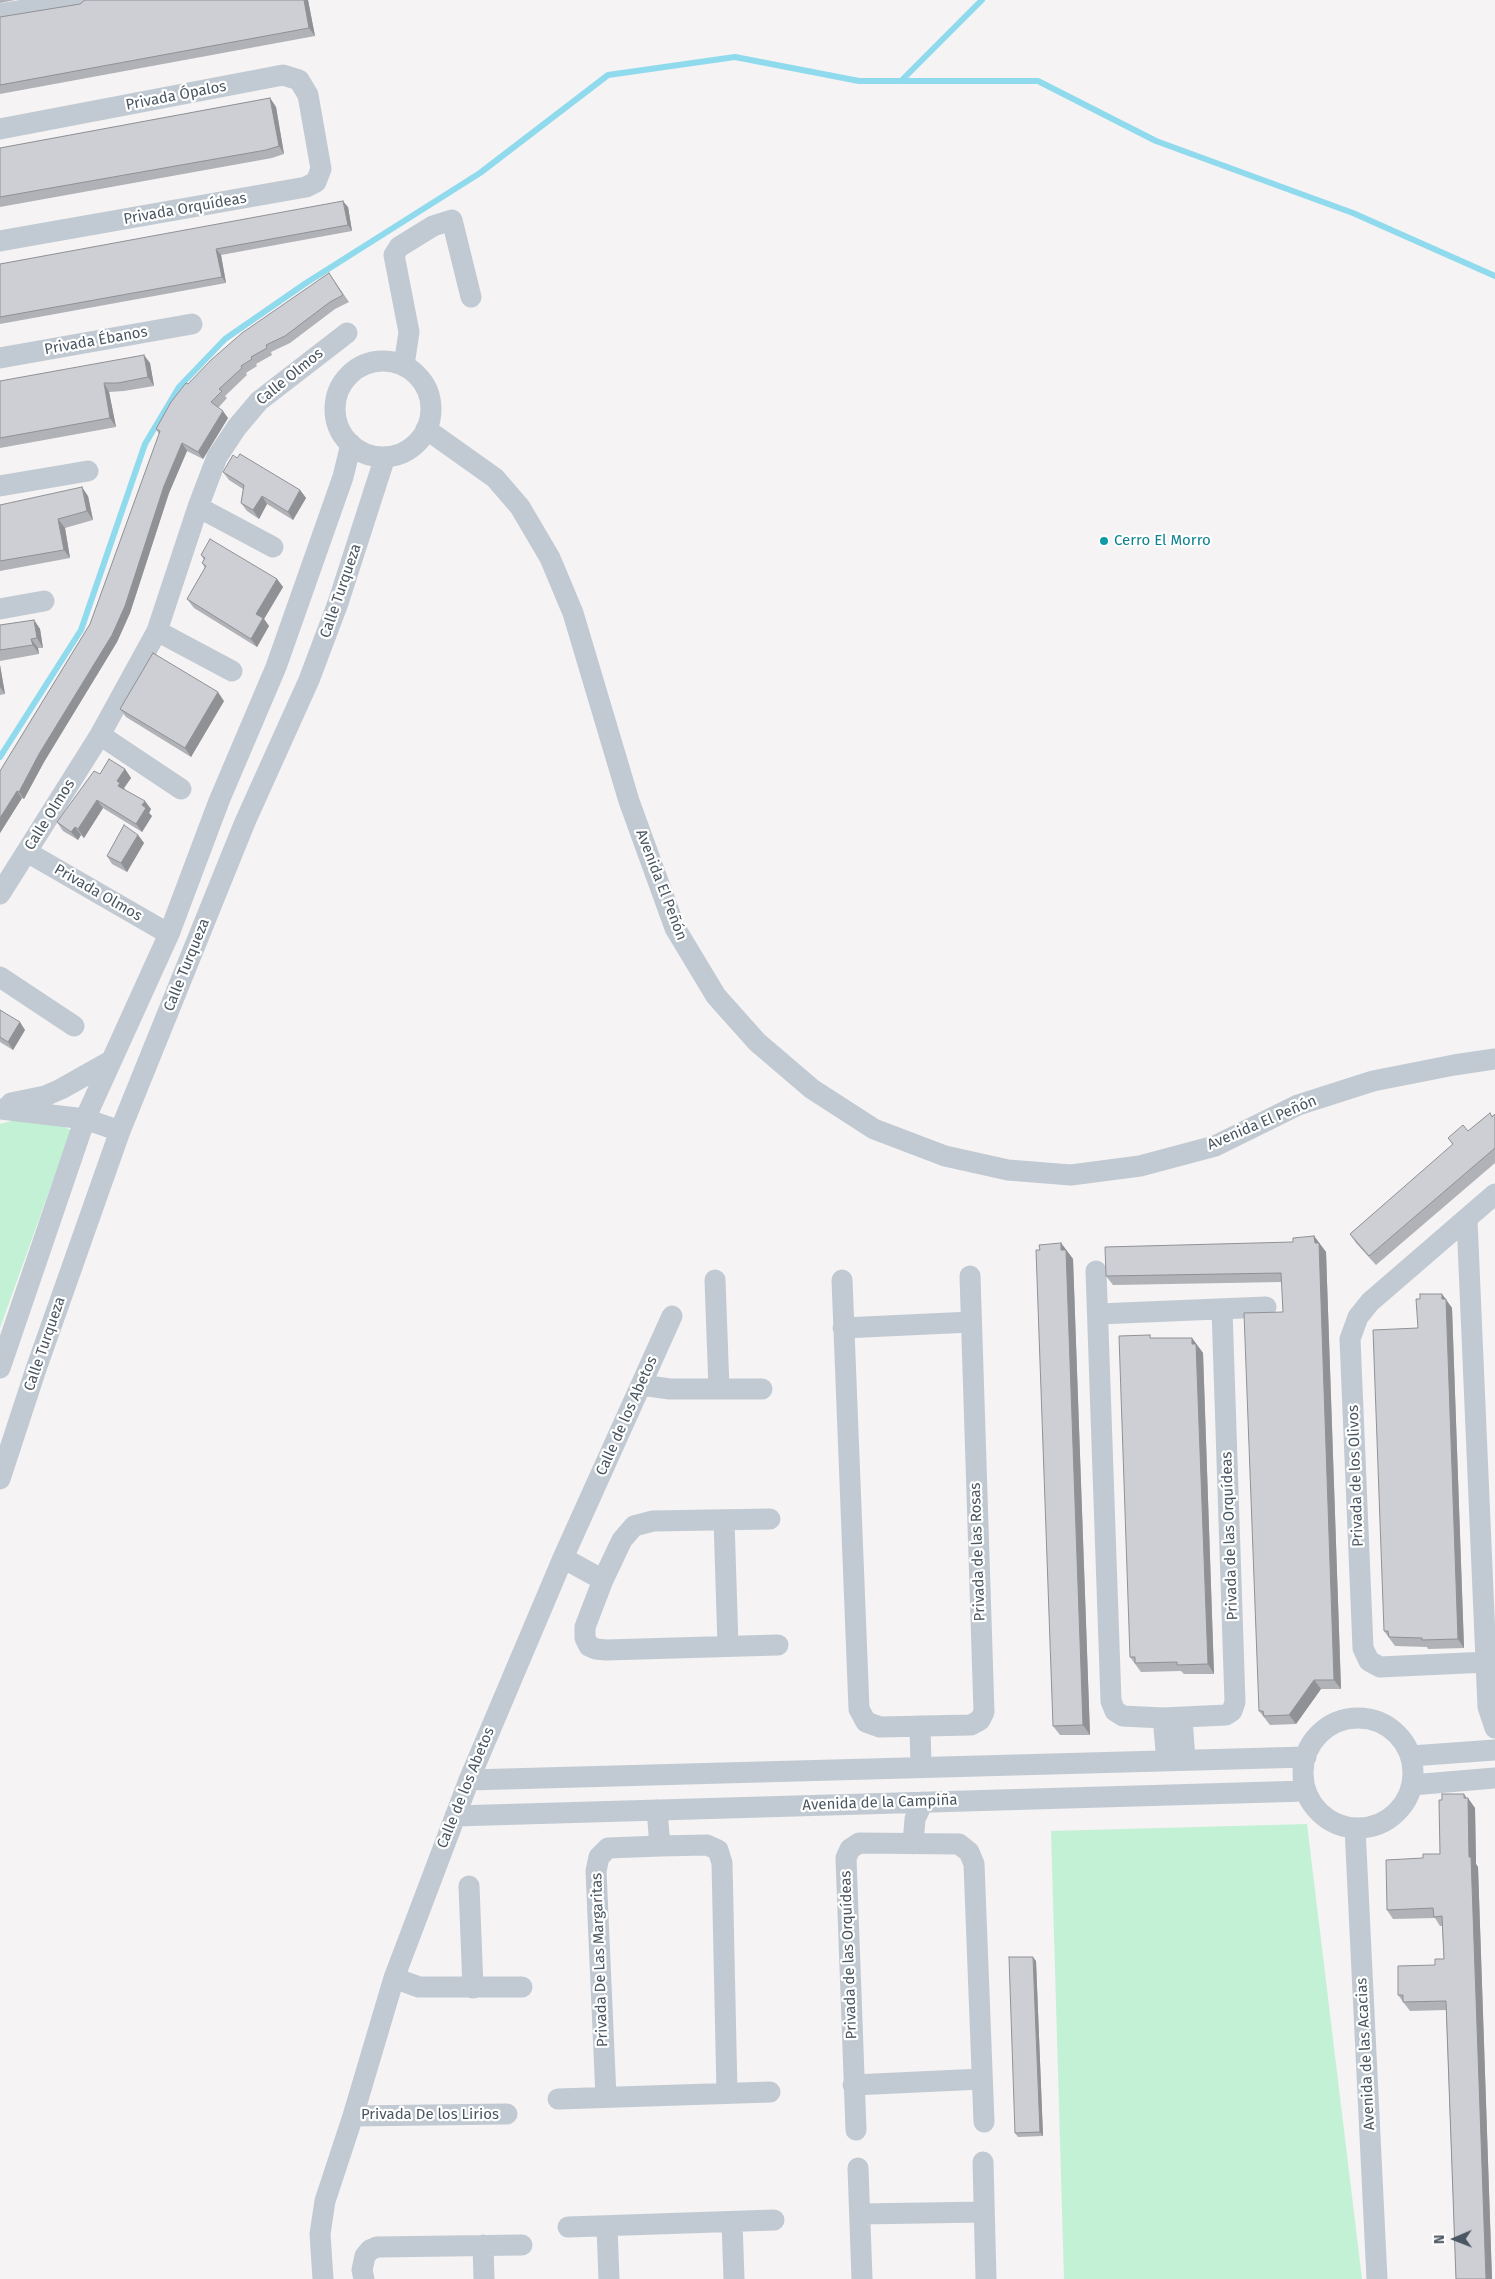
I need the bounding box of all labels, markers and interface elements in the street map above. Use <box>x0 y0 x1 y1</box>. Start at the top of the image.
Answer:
street label: Privada Ópalos <box>124 77 228 115</box>
street label: Privada Orquídeas <box>122 189 248 229</box>
street label: Privada Ébanos <box>43 323 149 359</box>
street label: Calle Olmos <box>253 345 327 409</box>
place label: Cerro El Morro <box>1114 532 1211 550</box>
marker: Cerro El Morro <box>1098 535 1110 547</box>
street label: Calle Turqueza <box>316 541 366 641</box>
street label: Calle Olmos <box>21 776 79 854</box>
street label: Avenida El Peñón <box>632 827 690 943</box>
street label: Privada Olmos <box>51 861 145 925</box>
street label: Calle Turqueza <box>160 916 214 1014</box>
street label: Avenida El Peñón <box>1205 1092 1319 1154</box>
street label: Calle Turqueza <box>20 1294 70 1394</box>
street label: Calle de los Abetos <box>593 1353 661 1479</box>
street label: Privada de los Olivos <box>1345 1405 1367 1547</box>
street label: Privada de las Orquídeas <box>1218 1451 1242 1621</box>
street label: Privada de las Rosas <box>967 1482 989 1622</box>
street label: Calle de los Abetos <box>434 1725 498 1851</box>
street label: Avenida de la Campiña <box>802 1791 958 1815</box>
street label: Privada de las Orquídeas <box>837 1870 861 2040</box>
street label: Privada De Las Margaritas <box>588 1873 612 2047</box>
street label: Avenida de las Acacias <box>1353 1977 1379 2131</box>
street label: Privada De los Lirios <box>361 2106 499 2124</box>
north arrow <box>1430 2214 1480 2264</box>
text: N <box>1431 2234 1448 2244</box>

